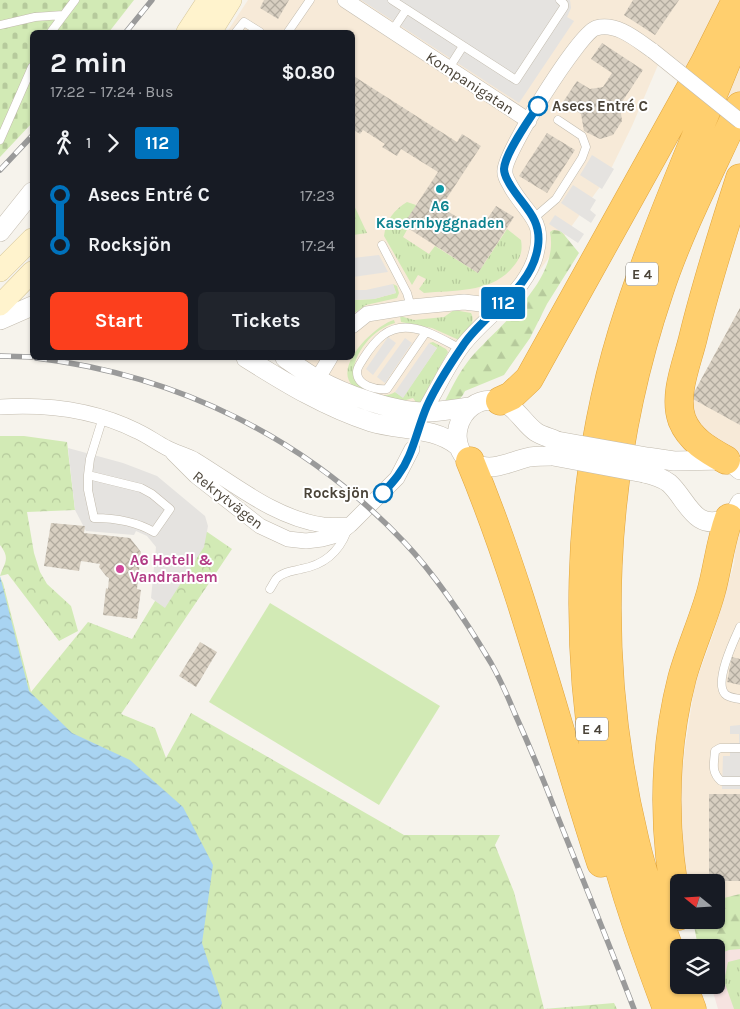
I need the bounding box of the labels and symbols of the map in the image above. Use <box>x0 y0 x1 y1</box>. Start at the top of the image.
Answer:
street label: Kompanigatan <box>423 48 517 118</box>
marker: Asecs Entré C <box>528 96 548 116</box>
place label: Asecs Entré C <box>552 97 648 115</box>
marker: A6 Kasernbyggnaden <box>434 183 446 195</box>
place label: A6 Kasernbyggnaden <box>376 197 504 232</box>
road number: E 4 <box>626 262 658 286</box>
line badge: 112 <box>474 287 532 319</box>
street label: Rekrytvägen <box>189 467 267 533</box>
marker: Rocksjön <box>373 483 393 503</box>
place label: Rocksjön <box>303 484 369 502</box>
place label: A6 Hotell & Vandrarhem <box>130 551 218 586</box>
marker: A6 Hotell & Vandrarhem <box>114 563 126 575</box>
road number: E 4 <box>576 718 608 741</box>
north arrow <box>670 874 725 929</box>

